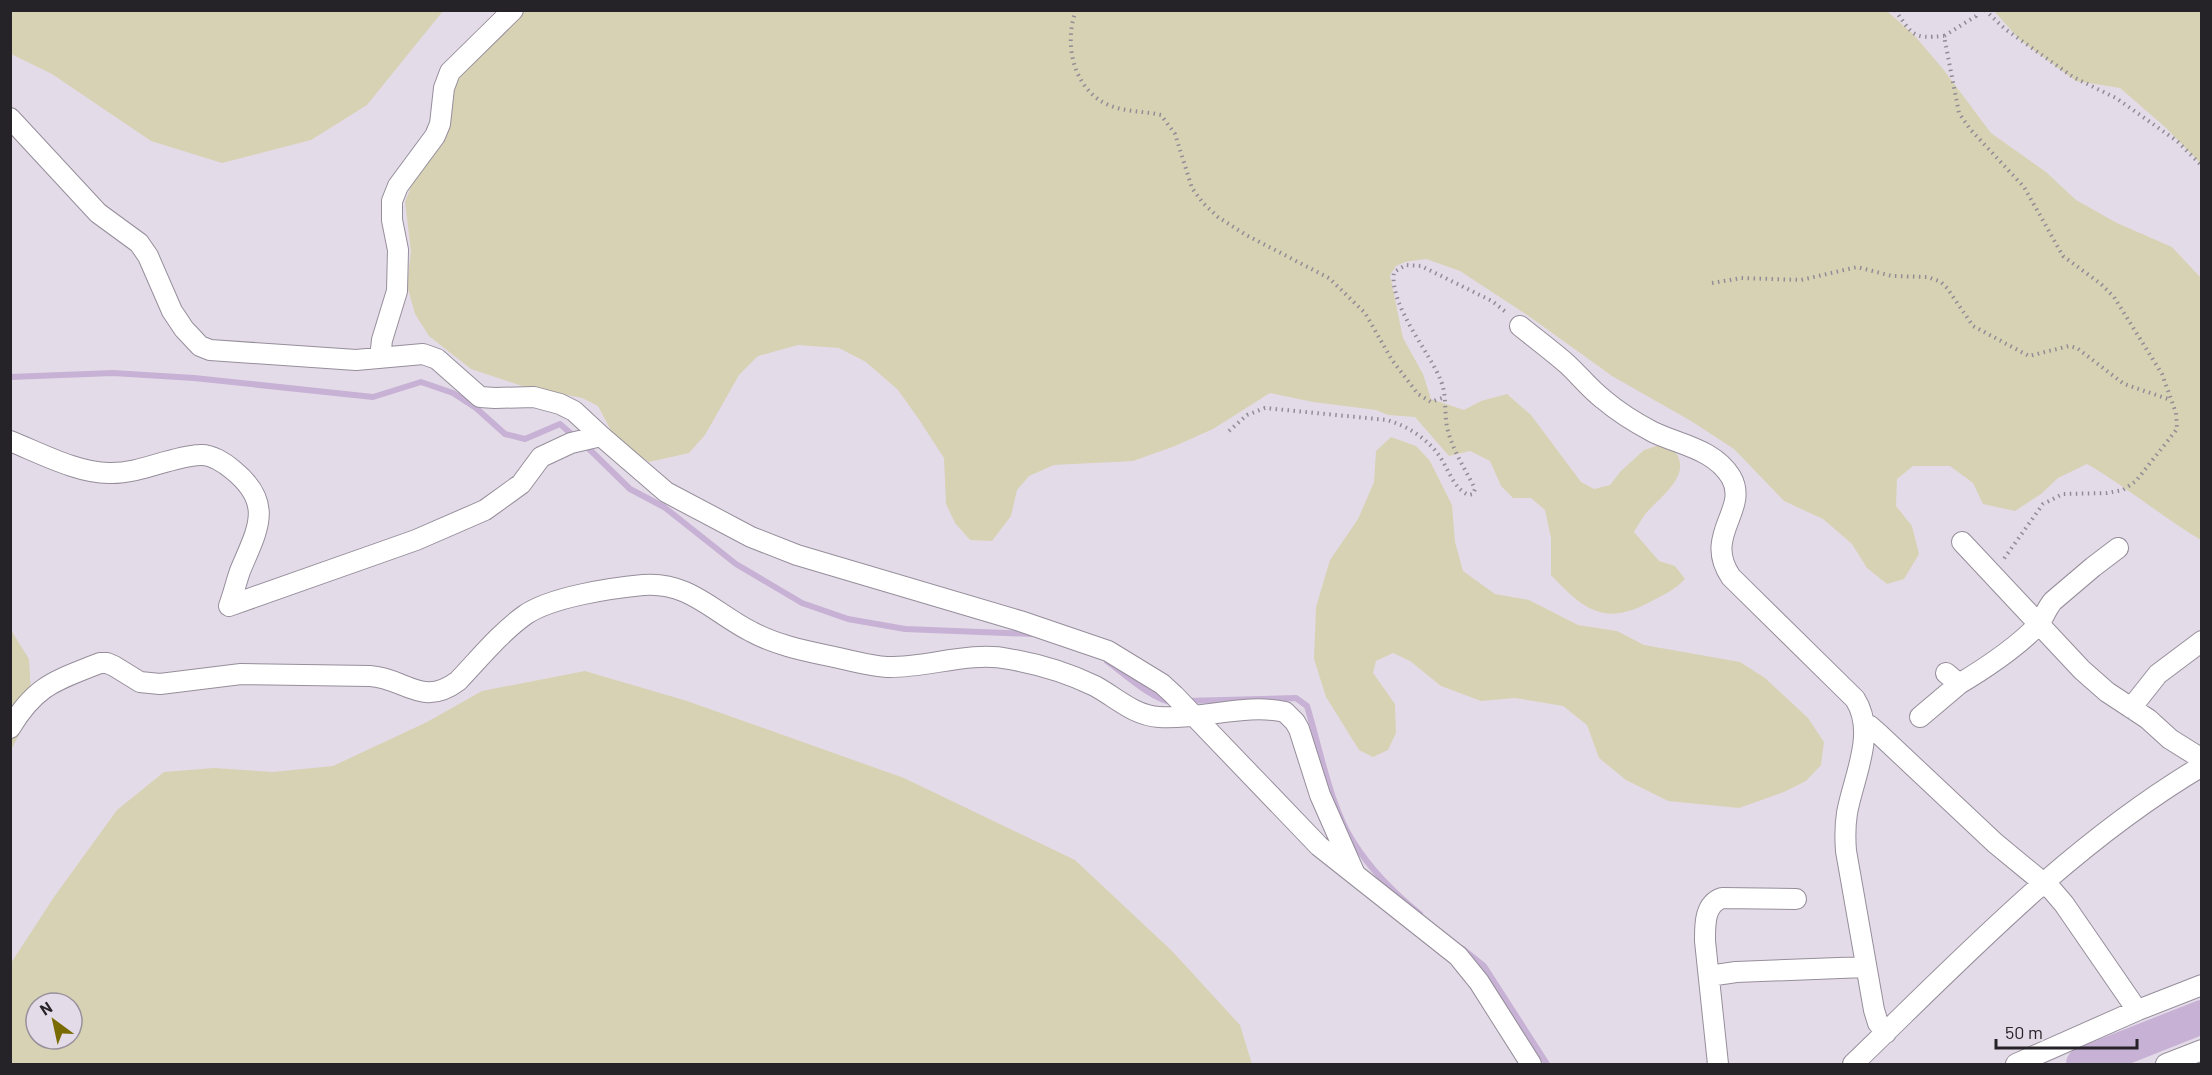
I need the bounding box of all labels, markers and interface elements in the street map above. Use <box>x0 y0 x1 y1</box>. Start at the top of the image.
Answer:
north arrow <box>24 991 84 1051</box>
text: N <box>36 997 55 1019</box>
scale bar <box>1996 1012 2137 1050</box>
text: 50 m <box>2005 1021 2043 1043</box>

